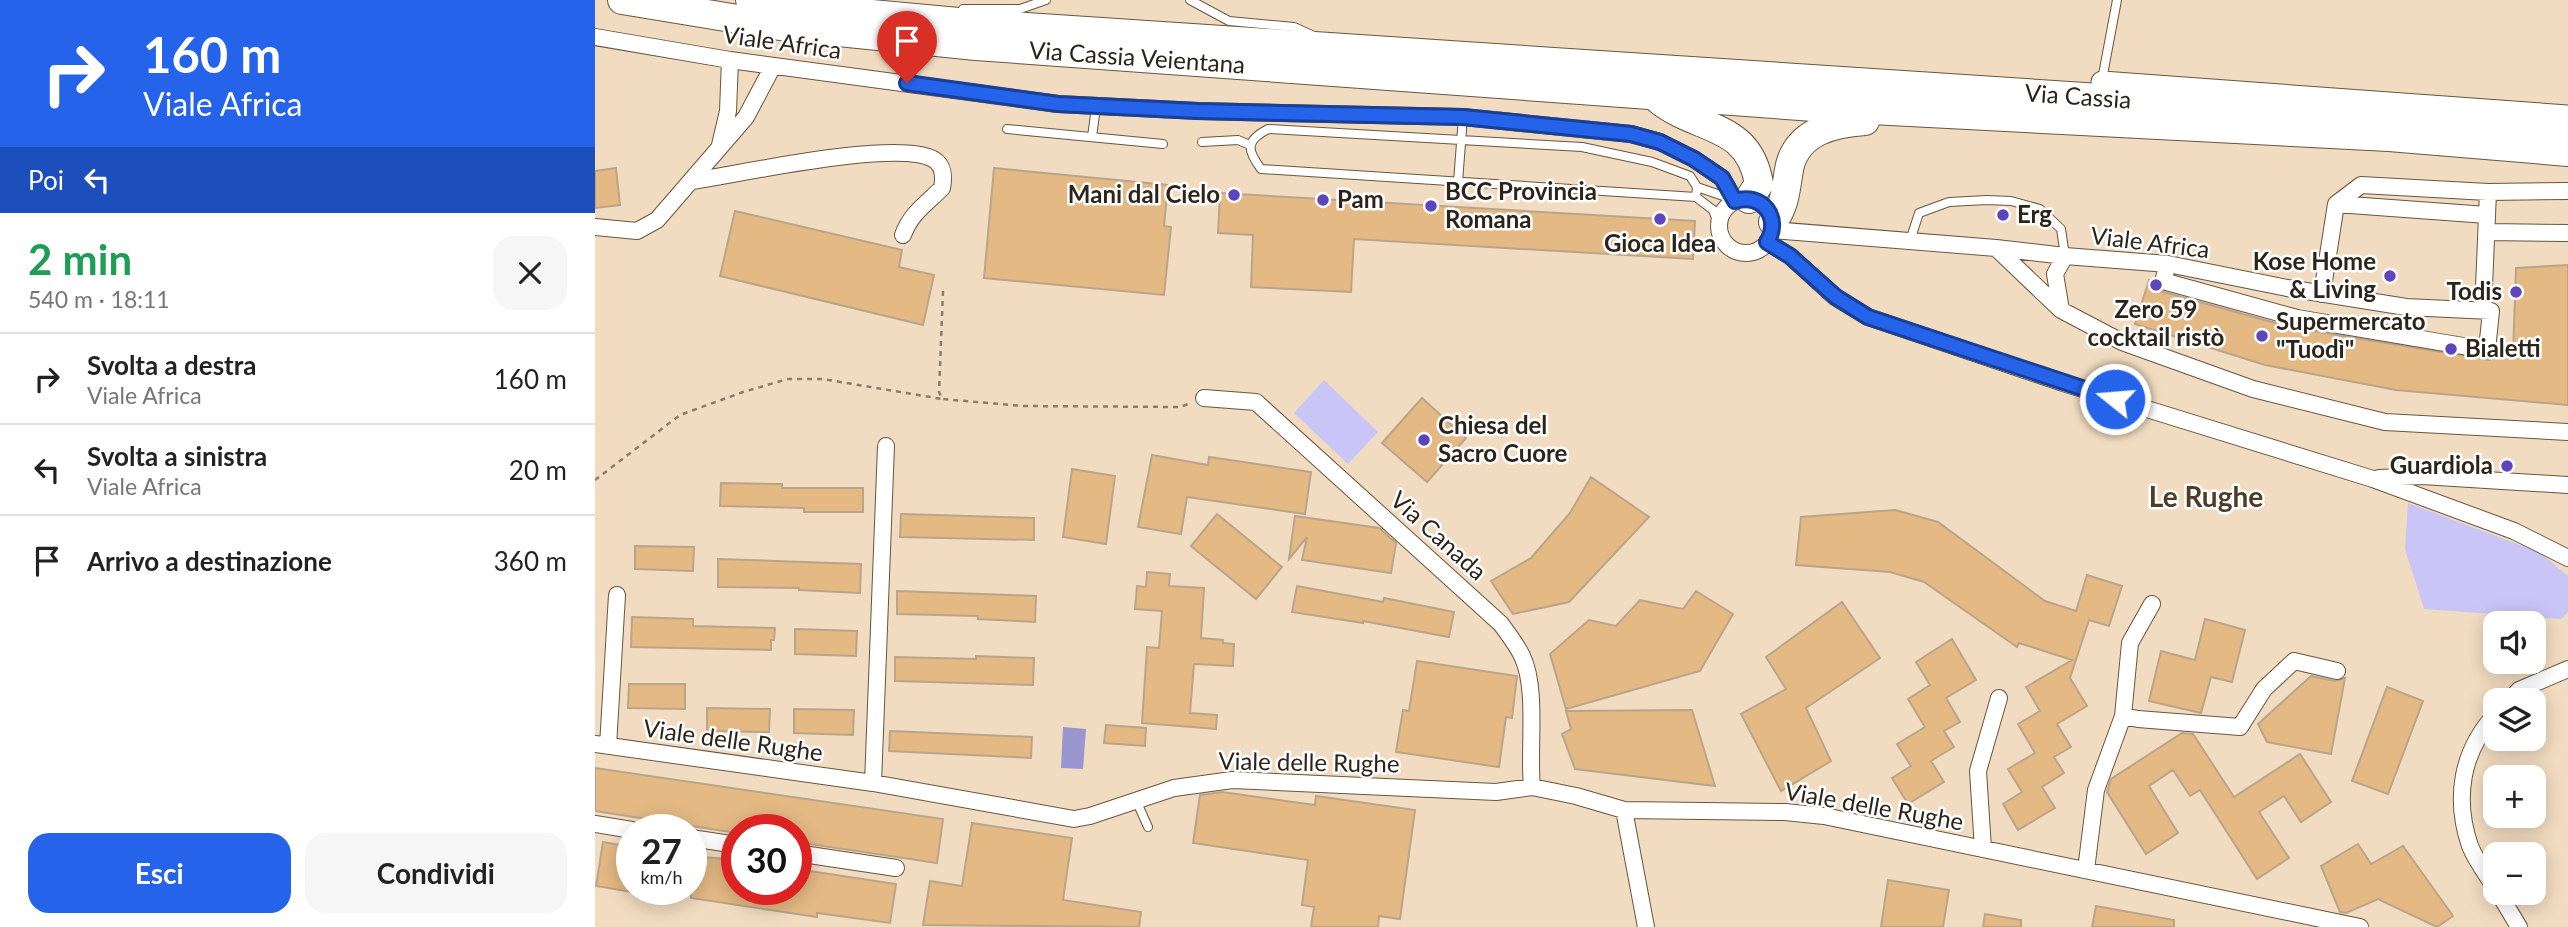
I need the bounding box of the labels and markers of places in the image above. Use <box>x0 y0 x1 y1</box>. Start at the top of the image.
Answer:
pin <box>877 11 937 83</box>
place label: BCC Provincia Romana <box>1445 176 1597 233</box>
place label: Mani dal Cielo <box>1068 179 1220 208</box>
place label: Pam <box>1337 184 1384 213</box>
marker: Mani dal Cielo <box>1226 187 1242 203</box>
marker: Pam <box>1315 192 1331 208</box>
marker: BCC Provincia Romana <box>1423 198 1439 214</box>
place label: Erg <box>2017 199 2052 228</box>
marker: Erg <box>1995 207 2011 223</box>
marker: Gioca Idea <box>1652 211 1668 227</box>
place label: Gioca Idea <box>1604 228 1716 257</box>
place label: Kose Home & Living <box>2253 246 2376 303</box>
marker: Kose Home & Living <box>2382 268 2398 284</box>
place label: Todis <box>2446 276 2502 305</box>
marker: Zero 59 cocktail ristò <box>2148 277 2164 293</box>
marker: Todis <box>2508 284 2524 300</box>
place label: Zero 59 cocktail ristò <box>2088 294 2224 351</box>
place label: Supermercato "Tuodì" <box>2276 306 2426 363</box>
marker: Supermercato "Tuodì" <box>2254 328 2270 344</box>
place label: Bialetti <box>2465 333 2541 362</box>
marker: Bialetti <box>2443 341 2459 357</box>
place label: Chiesa del Sacro Cuore <box>1438 410 1568 467</box>
marker: Chiesa del Sacro Cuore <box>1416 432 1432 448</box>
place label: Guardiola <box>2390 450 2493 479</box>
marker: Guardiola <box>2499 458 2515 474</box>

